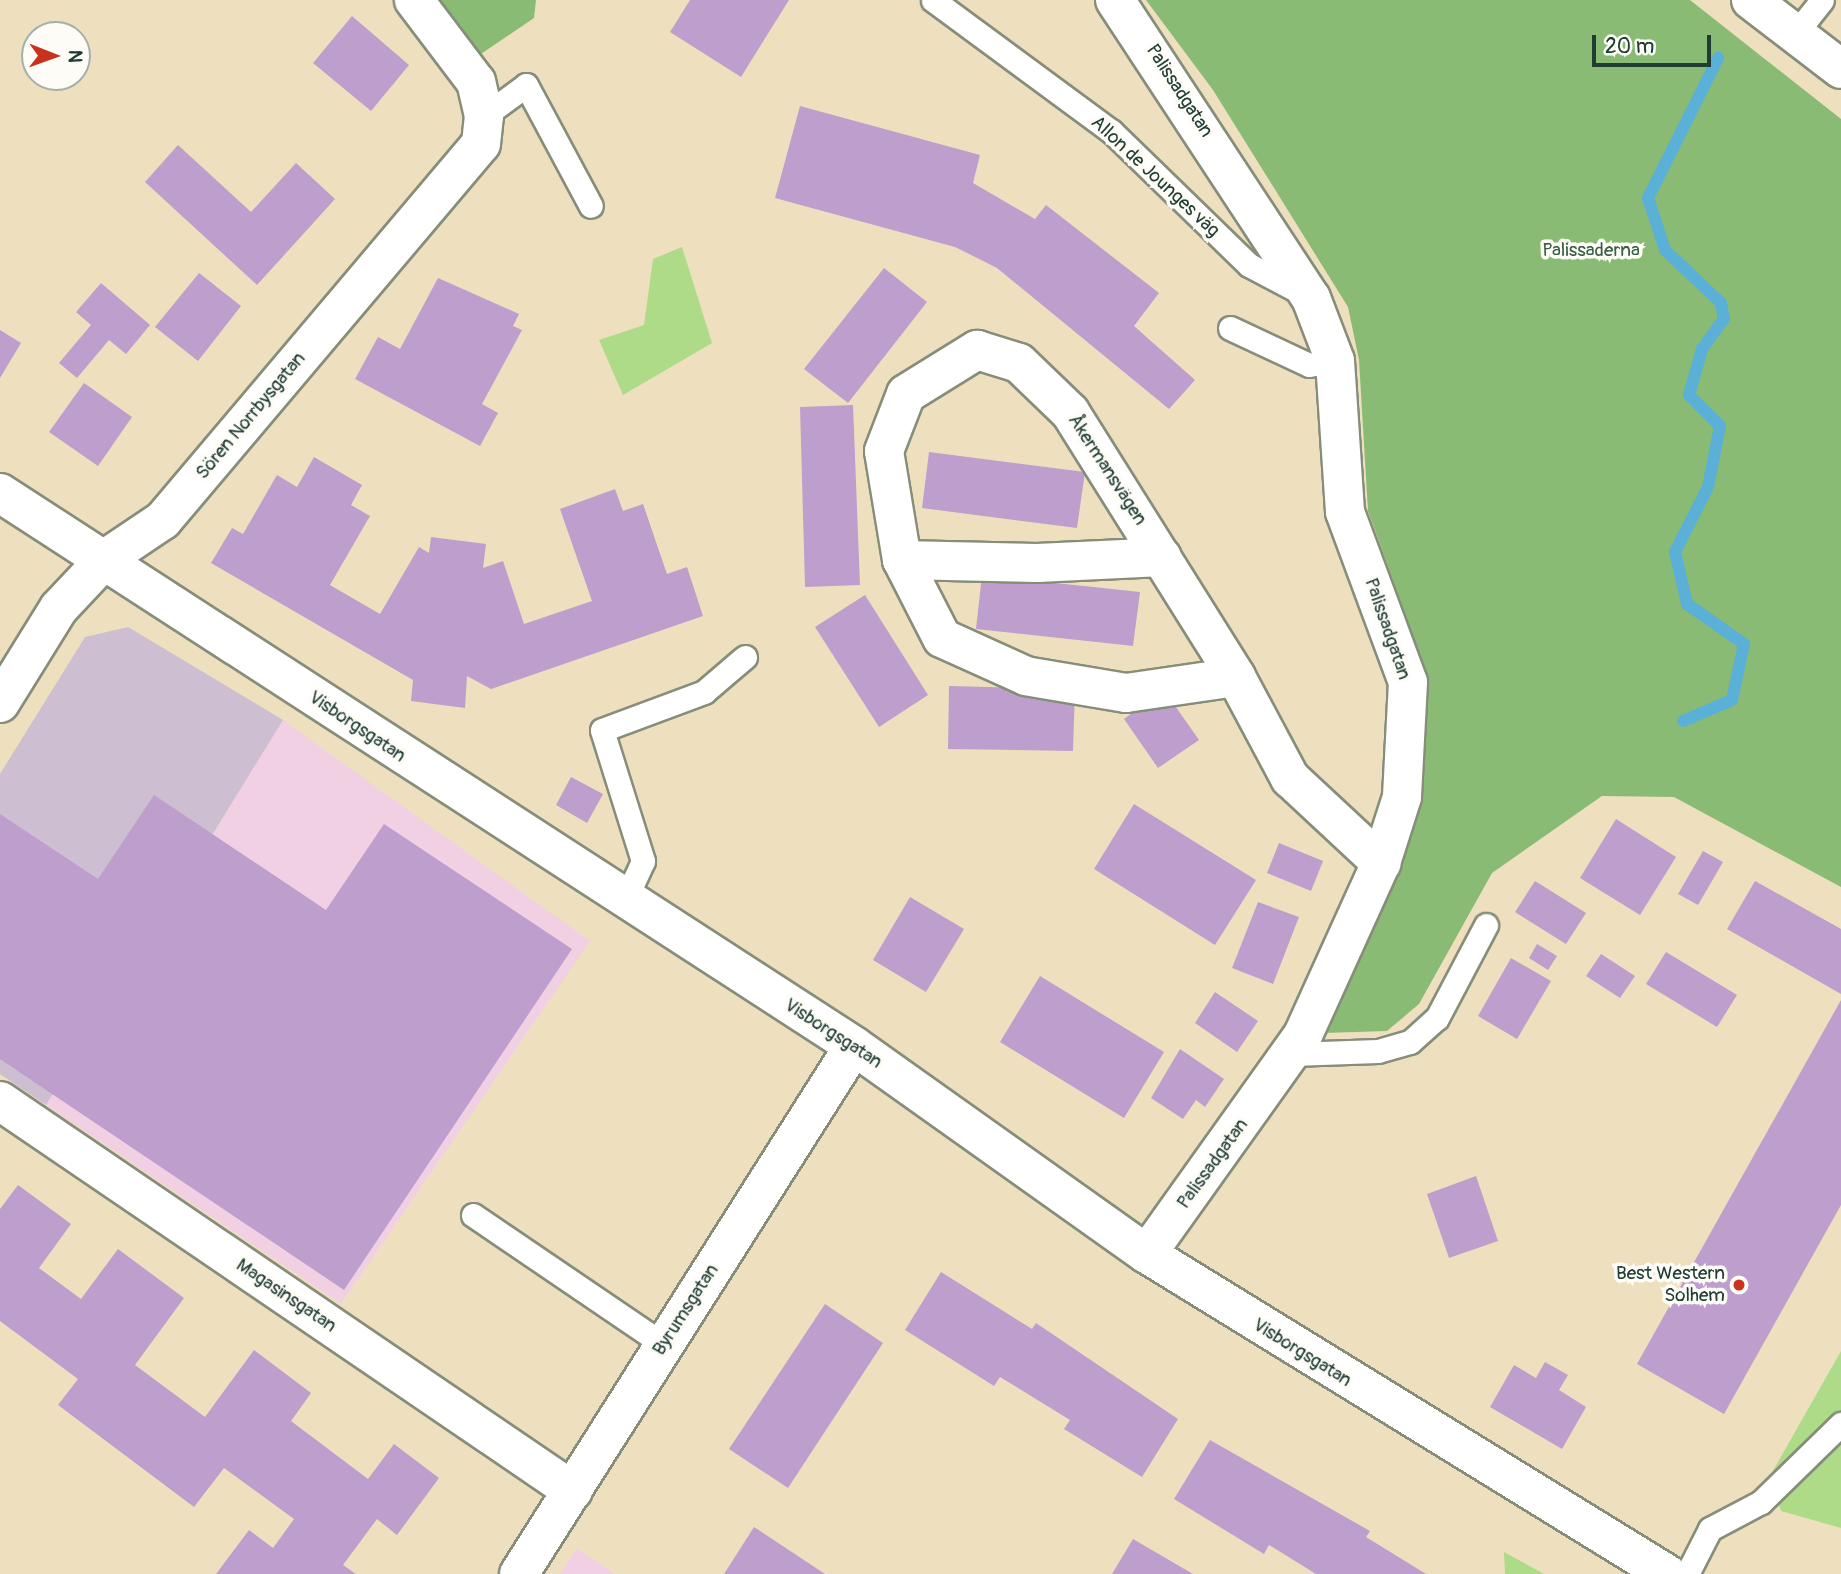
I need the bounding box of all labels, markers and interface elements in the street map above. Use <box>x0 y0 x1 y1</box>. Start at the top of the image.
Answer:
north arrow <box>21 21 91 91</box>
scale bar <box>1596 21 1715 65</box>
text: 20 m <box>1605 33 1654 60</box>
street label: Palissadgatan <box>1141 40 1217 142</box>
text: N <box>63 50 87 63</box>
street label: Allon de Jounges väg <box>1086 112 1224 242</box>
park label: Palissaderna <box>1542 240 1640 262</box>
street label: Sören Norrbysgatan <box>191 348 311 484</box>
street label: Åkermansvägen <box>1063 410 1151 530</box>
street label: Palissadgatan <box>1359 575 1415 683</box>
street label: Visborgsgatan <box>304 686 410 768</box>
street label: Visborgsgatan <box>780 994 886 1074</box>
street label: Palissadgatan <box>1173 1114 1253 1214</box>
street label: Magasinsgatan <box>232 1254 340 1338</box>
street label: Byrumsgatan <box>648 1260 724 1360</box>
place label: Best Western Solhem <box>1616 1263 1725 1307</box>
marker: Best Western Solhem <box>1731 1277 1747 1293</box>
street label: Visborgsgatan <box>1248 1314 1356 1392</box>

